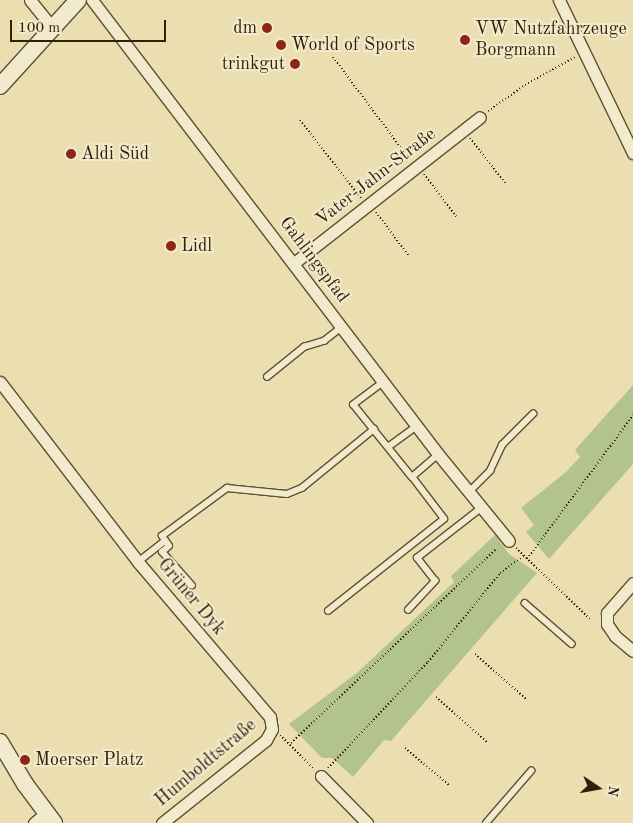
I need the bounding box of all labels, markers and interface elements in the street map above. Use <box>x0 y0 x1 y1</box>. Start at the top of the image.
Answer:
scale bar <box>12 10 169 42</box>
place label: dm <box>233 17 257 39</box>
place label: VW Nutzfahrzeuge Borgmann <box>475 19 627 62</box>
text: 100 m <box>18 21 60 36</box>
marker: dm <box>261 22 273 34</box>
place label: World of Sports <box>291 34 415 56</box>
marker: VW Nutzfahrzeuge Borgmann <box>459 34 471 46</box>
marker: World of Sports <box>275 39 287 51</box>
place label: trinkgut <box>222 53 285 75</box>
marker: trinkgut <box>289 58 301 70</box>
street label: Vater-Jahn-Straße <box>312 123 440 231</box>
place label: Aldi Süd <box>81 143 149 165</box>
marker: Aldi Süd <box>65 148 77 160</box>
street label: Gahlingspfad <box>275 213 353 307</box>
place label: Lidl <box>181 235 212 257</box>
marker: Lidl <box>165 240 177 252</box>
street label: Grüner Dyk <box>153 554 229 640</box>
street label: Humboldtstraße <box>151 715 261 811</box>
place label: Moerser Platz <box>35 749 143 771</box>
marker: Moerser Platz <box>19 754 31 766</box>
north arrow <box>573 763 623 813</box>
text: N <box>605 784 621 798</box>

